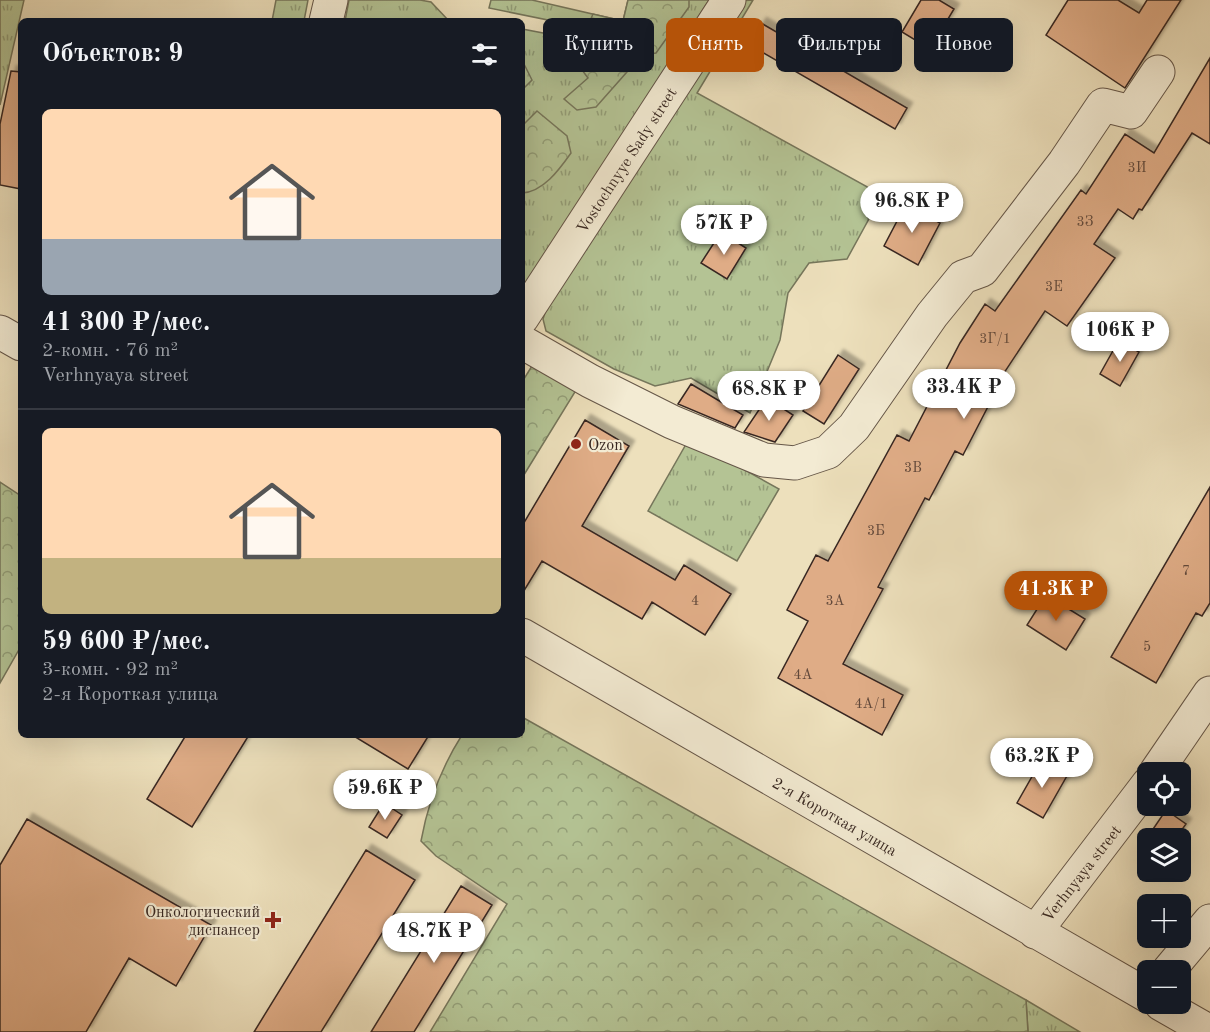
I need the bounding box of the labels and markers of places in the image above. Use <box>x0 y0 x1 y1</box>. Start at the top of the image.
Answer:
pin: 96.8K ₽ <box>857 183 967 234</box>
pin: 57K ₽ <box>682 205 766 256</box>
pin: 106K ₽ <box>1071 312 1169 363</box>
pin: 33.4K ₽ <box>909 369 1019 420</box>
pin: 68.8K ₽ <box>714 371 824 422</box>
marker: Ozon <box>569 437 583 451</box>
place label: Ozon <box>588 438 623 454</box>
pin: 41.3K ₽ <box>1001 571 1111 622</box>
pin: 63.2K ₽ <box>987 738 1097 789</box>
pin: 59.6K ₽ <box>330 770 440 821</box>
place label: Онкологический диспансер <box>145 905 260 939</box>
marker: Онкологический диспансер <box>264 911 282 929</box>
pin: 48.7K ₽ <box>379 913 489 964</box>

